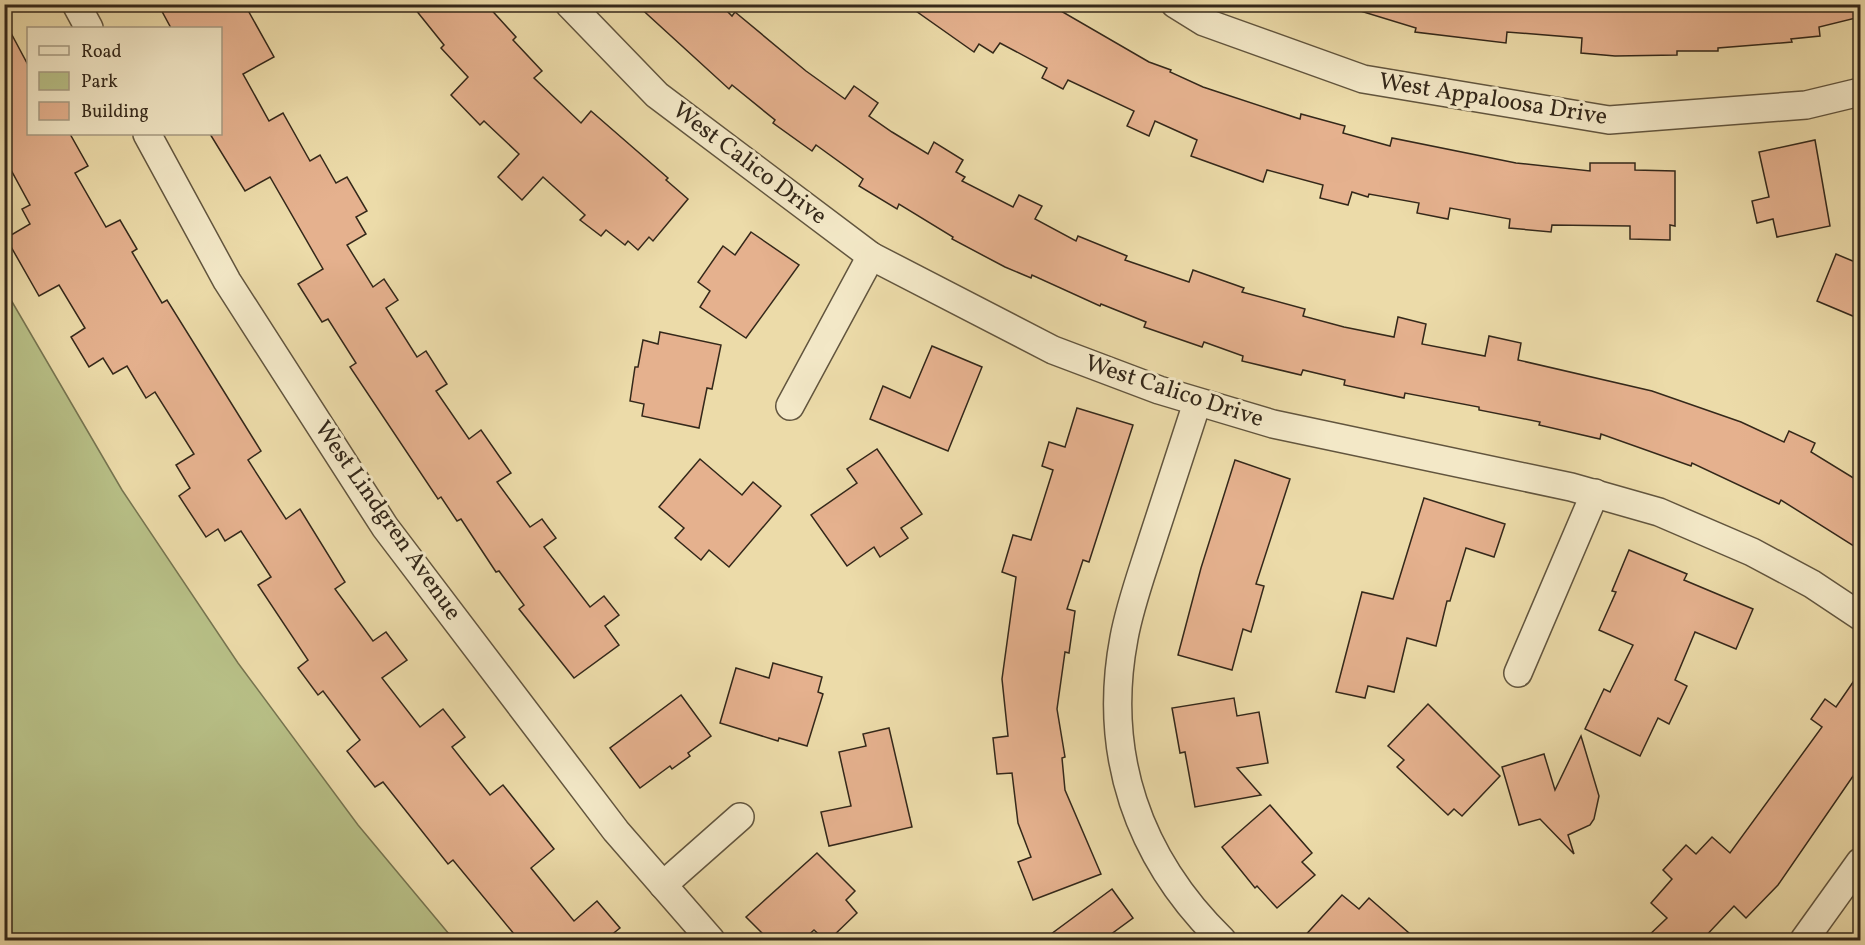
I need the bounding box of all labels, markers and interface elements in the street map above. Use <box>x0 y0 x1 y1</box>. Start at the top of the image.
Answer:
legend <box>27 27 222 135</box>
text: Road <box>81 40 122 65</box>
street label: West Appaloosa Drive <box>1376 65 1610 135</box>
text: Park <box>81 70 118 95</box>
street label: West Calico Drive <box>665 94 833 234</box>
text: Building <box>81 100 149 125</box>
street label: West Calico Drive <box>1080 347 1268 437</box>
street label: West Lindgren Avenue <box>305 414 469 628</box>

